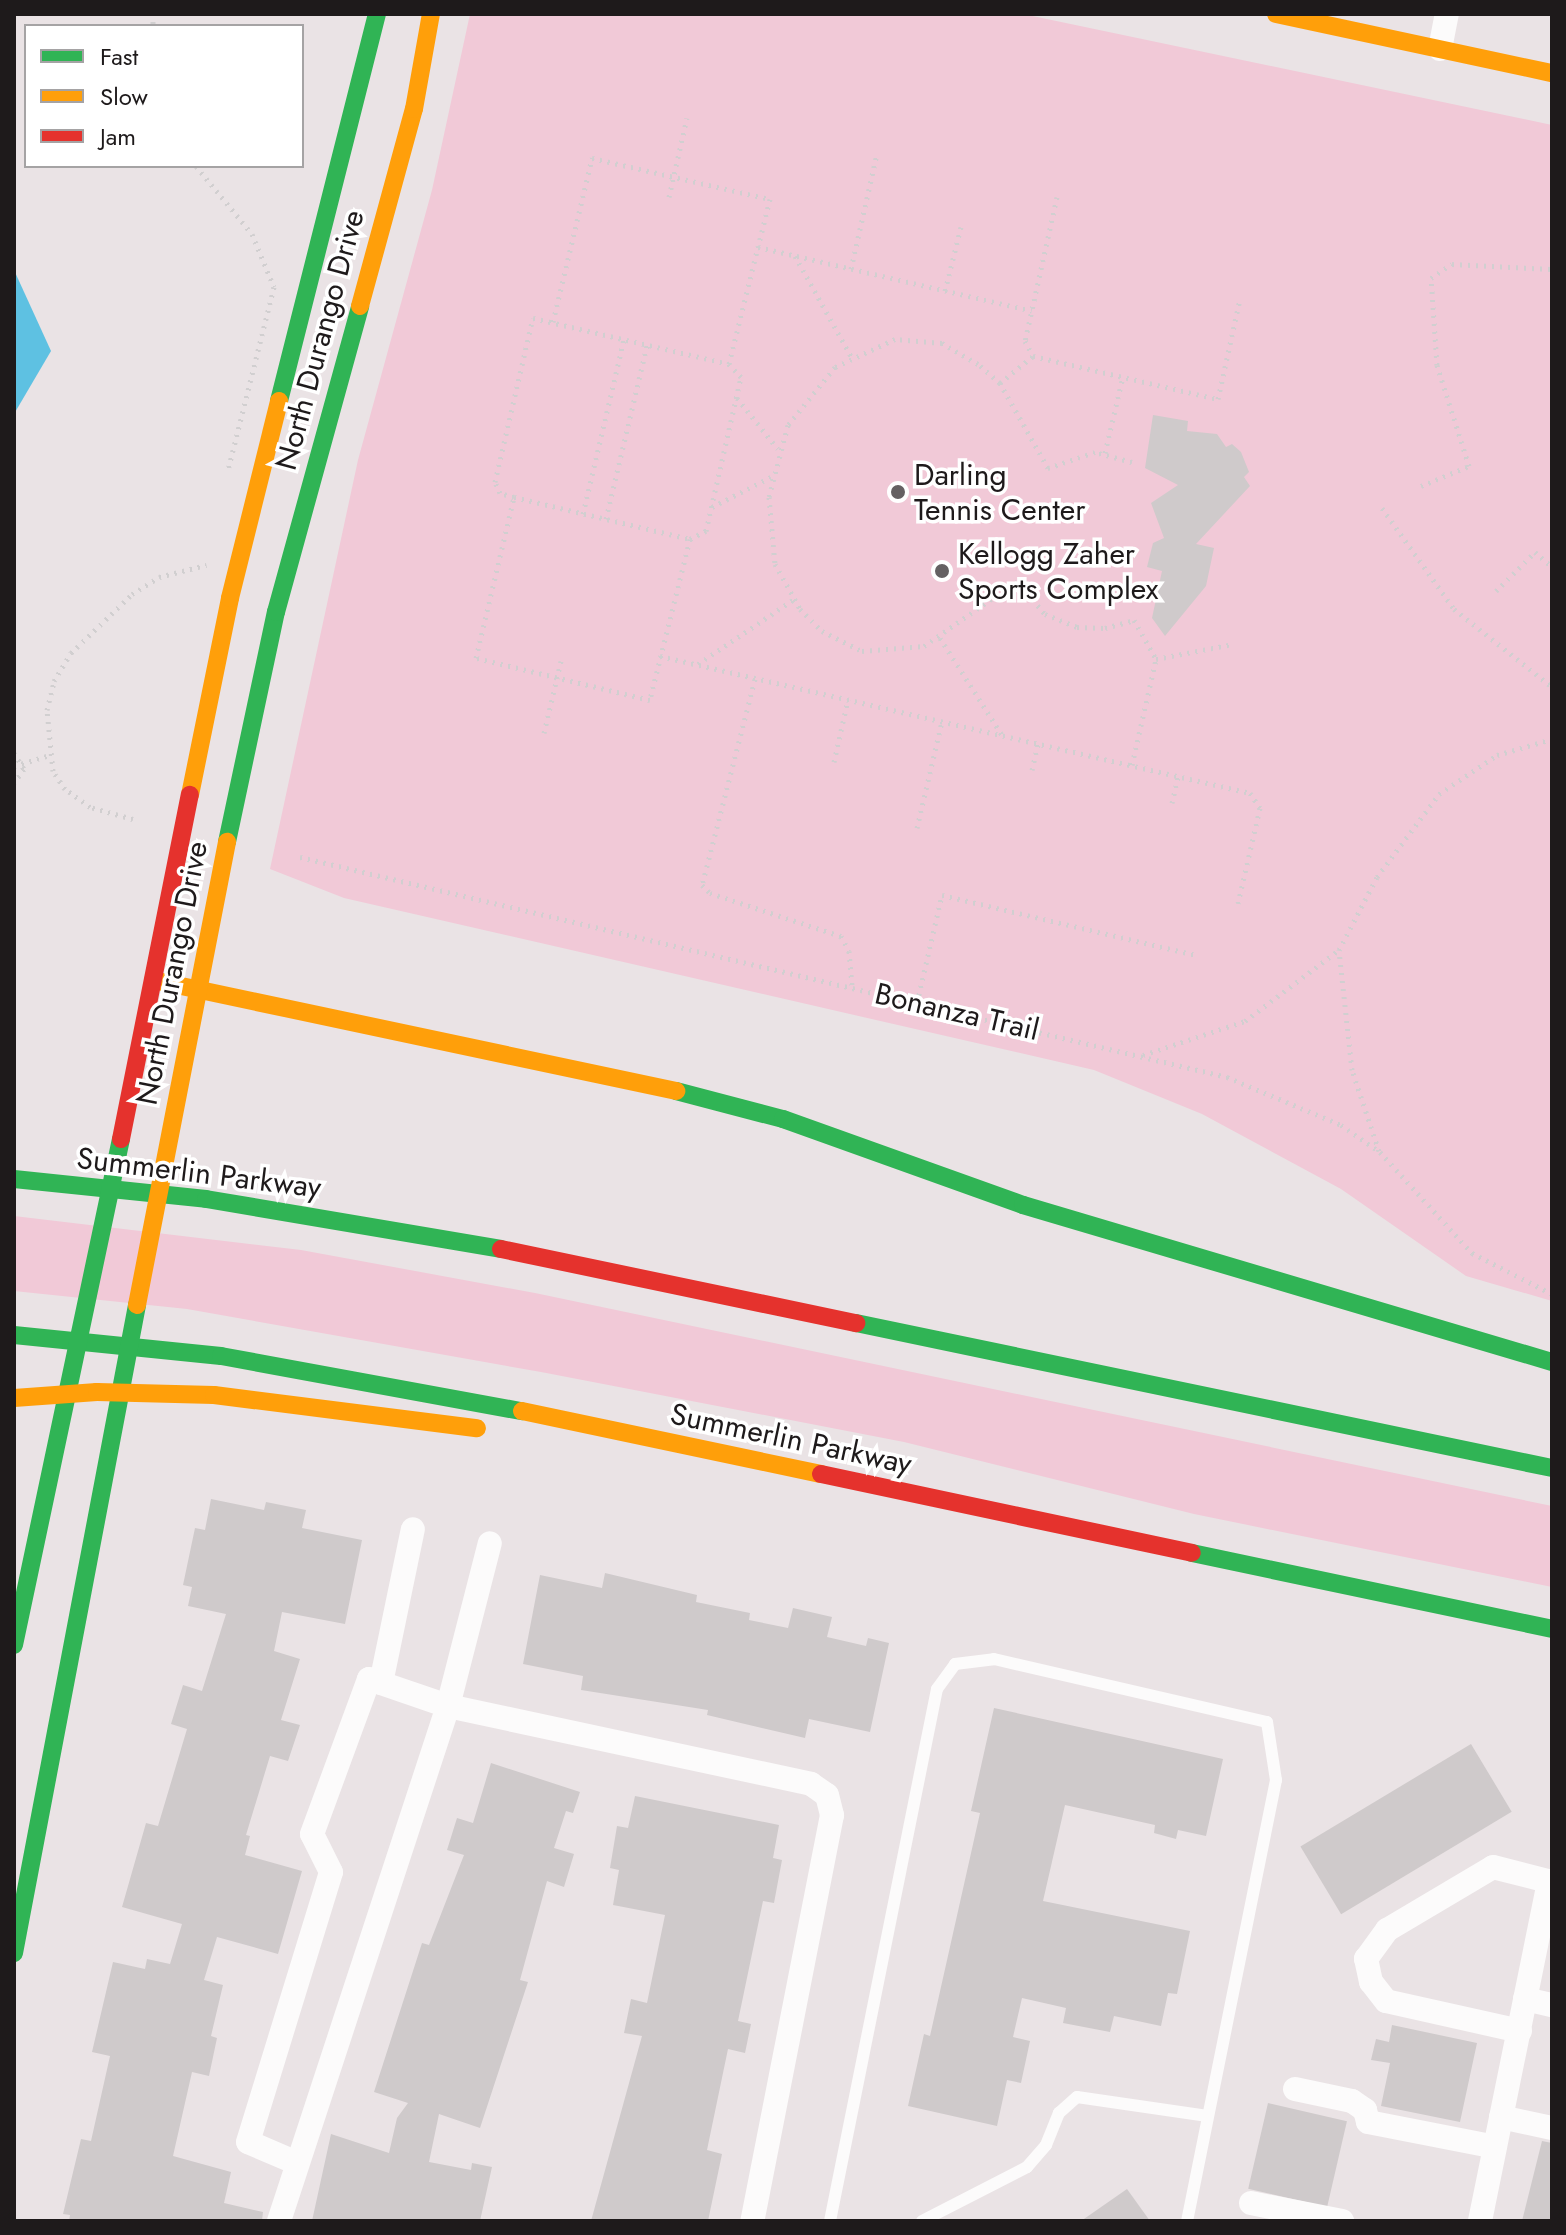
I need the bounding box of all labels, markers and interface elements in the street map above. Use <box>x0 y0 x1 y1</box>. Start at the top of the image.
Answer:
legend <box>24 24 304 168</box>
text: Fast <box>100 39 138 74</box>
text: Slow <box>100 79 148 114</box>
text: Jam <box>100 119 136 154</box>
street label: North Durango Drive <box>268 206 372 474</box>
place label: Darling Tennis Center <box>914 457 1085 528</box>
marker: Darling Tennis Center <box>889 483 907 501</box>
place label: Kellogg Zaher Sports Complex <box>958 536 1158 606</box>
marker: Kellogg Zaher Sports Complex <box>933 562 951 580</box>
street label: North Durango Drive <box>129 838 215 1108</box>
street label: Bonanza Trail <box>871 976 1043 1048</box>
street label: Summerlin Parkway <box>75 1140 323 1206</box>
street label: Summerlin Parkway <box>667 1396 915 1482</box>

